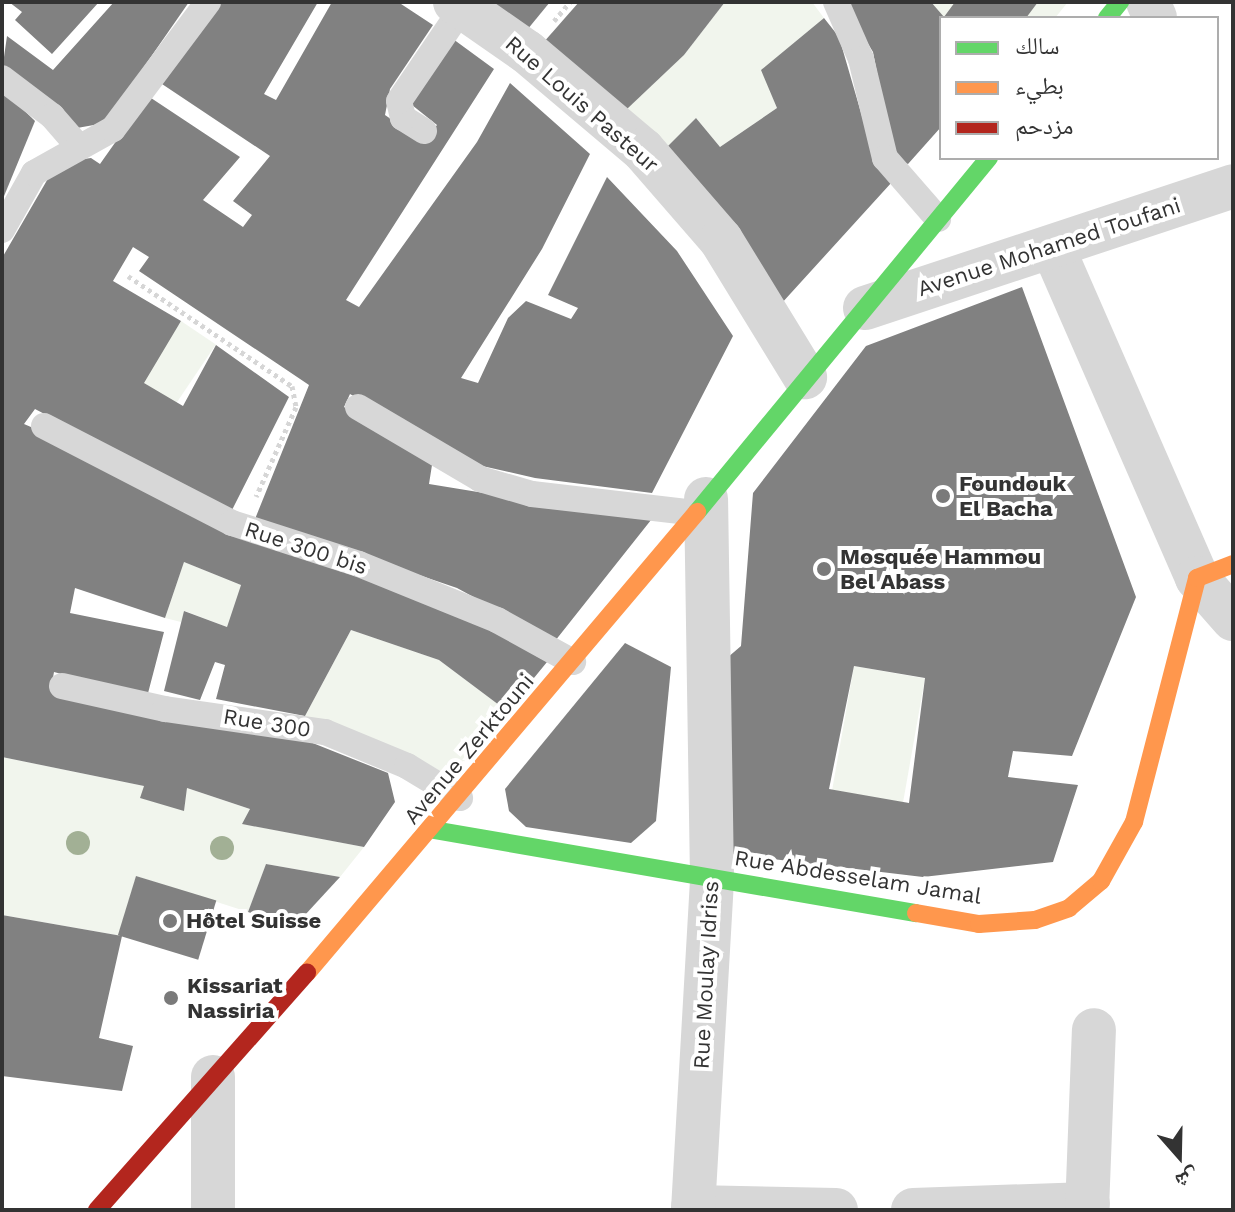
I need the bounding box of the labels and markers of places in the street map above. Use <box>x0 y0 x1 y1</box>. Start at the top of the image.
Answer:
place label: Foundouk El Bacha <box>959 470 1066 522</box>
marker: Foundouk El Bacha <box>934 487 952 505</box>
place label: Mosquée Hammou Bel Abass <box>840 543 1041 594</box>
marker: Mosquée Hammou Bel Abass <box>815 560 833 578</box>
place label: Hôtel Suisse <box>186 908 321 934</box>
marker: Hôtel Suisse <box>161 912 179 930</box>
place label: Kissariat Nassiria <box>187 972 283 1024</box>
marker: Kissariat Nassiria <box>162 989 180 1007</box>

